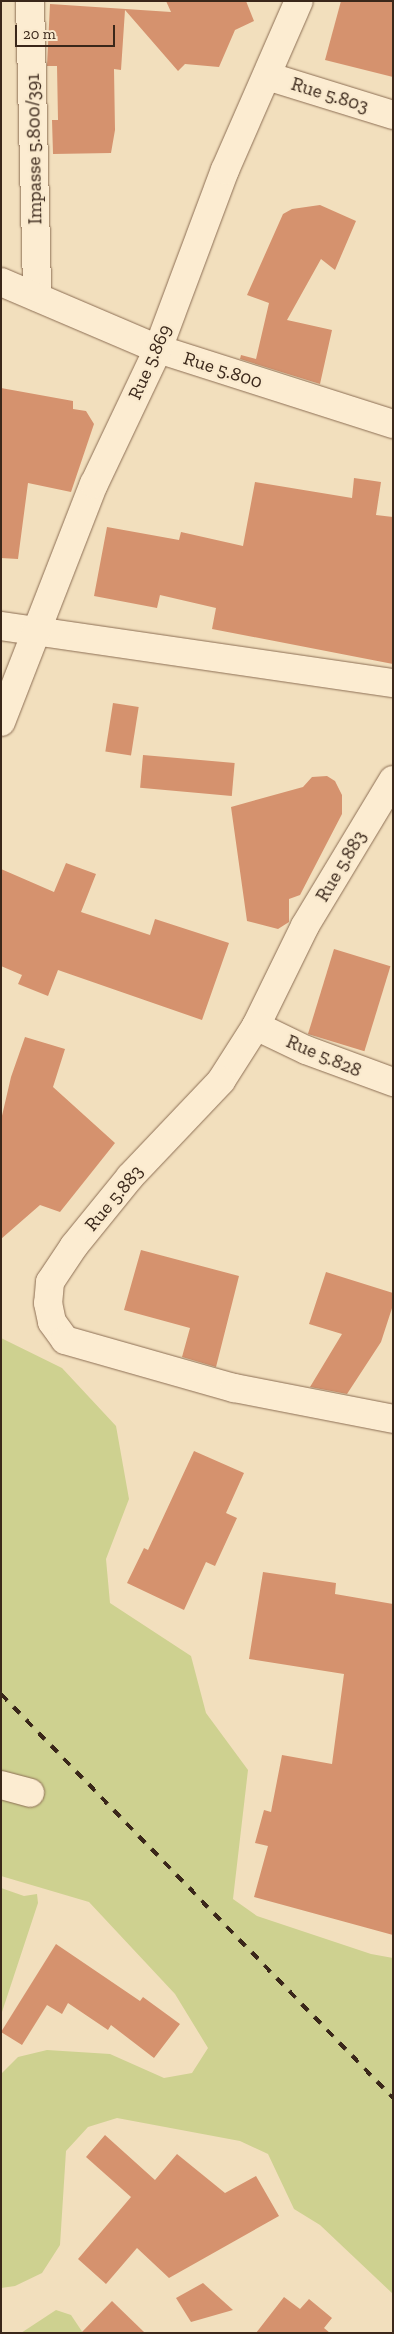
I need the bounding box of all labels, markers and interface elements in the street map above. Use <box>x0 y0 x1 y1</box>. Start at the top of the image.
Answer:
scale bar <box>18 15 118 47</box>
text: 20 m <box>23 25 56 43</box>
street label: Rue 5.803 <box>289 72 371 118</box>
street label: Impasse 5.800/391 <box>21 73 47 225</box>
street label: Rue 5.869 <box>123 321 177 403</box>
street label: Rue 5.800 <box>181 347 265 393</box>
street label: Rue 5.883 <box>311 826 371 906</box>
street label: Rue 5.828 <box>283 1030 365 1082</box>
street label: Rue 5.883 <box>80 1160 148 1236</box>

